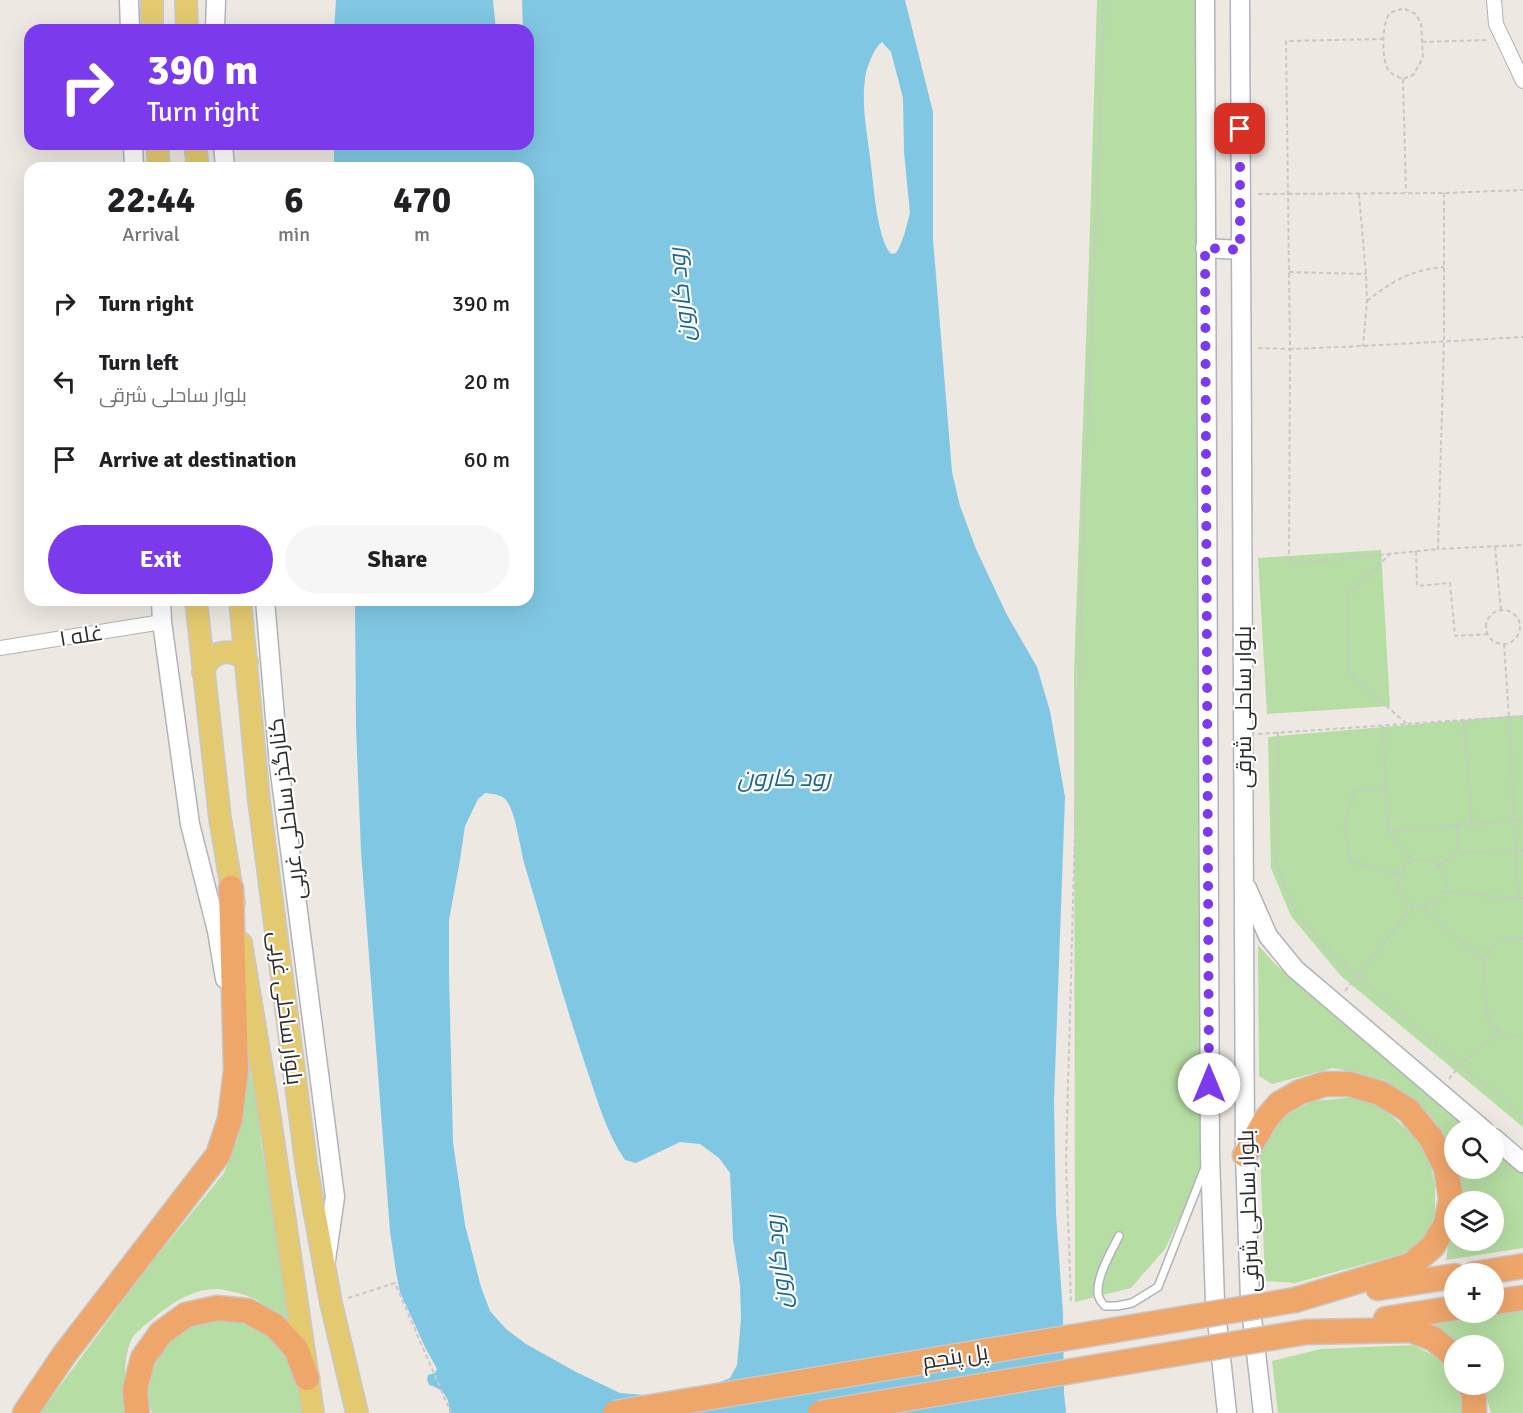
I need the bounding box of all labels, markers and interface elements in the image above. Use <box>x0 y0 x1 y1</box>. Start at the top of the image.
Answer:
text: 390 m <box>147 45 258 96</box>
icon: right <box>48 48 126 126</box>
text: Turn right <box>147 96 260 129</box>
pin <box>1214 103 1265 154</box>
icon: arrive <box>1223 112 1256 145</box>
text: 22:44 <box>107 178 195 223</box>
text: 6 <box>284 178 304 223</box>
text: 470 <box>393 178 451 223</box>
text: Arrival <box>122 222 180 247</box>
text: min <box>278 222 310 247</box>
text: m <box>414 222 430 247</box>
water label: رود کارون <box>661 245 701 343</box>
icon: right <box>48 287 81 320</box>
text: Turn right <box>99 290 194 317</box>
text: 390 m <box>452 290 510 317</box>
text: Turn left <box>99 349 179 376</box>
icon: left <box>48 365 81 398</box>
text: 20 m <box>464 368 510 395</box>
text: بلوار ساحلی شرقی <box>99 383 247 408</box>
icon: arrive <box>48 443 81 476</box>
text: Arrive at destination <box>99 446 296 473</box>
text: 60 m <box>464 446 510 473</box>
button: Exit <box>48 525 273 594</box>
button: Share <box>285 525 510 594</box>
street label: غله ۱ <box>57 619 105 652</box>
street label: بلوار ساحلی شرقی <box>1230 626 1257 788</box>
street label: کنارگذر ساحلی غربی <box>262 717 311 901</box>
water label: رود کارون <box>737 763 833 793</box>
street label: بلوار ساحلی غربی <box>263 930 308 1087</box>
position arrow <box>1177 1052 1241 1116</box>
map controls <box>1444 1119 1504 1395</box>
button: search <box>1444 1119 1504 1179</box>
street label: بلوار ساحلی شرقی <box>1232 1129 1265 1293</box>
button: layers <box>1444 1191 1504 1251</box>
water label: رود کارون <box>758 1212 798 1310</box>
button: + <box>1444 1263 1504 1323</box>
button: − <box>1444 1335 1504 1395</box>
street label: پل پنجم <box>920 1338 990 1377</box>

